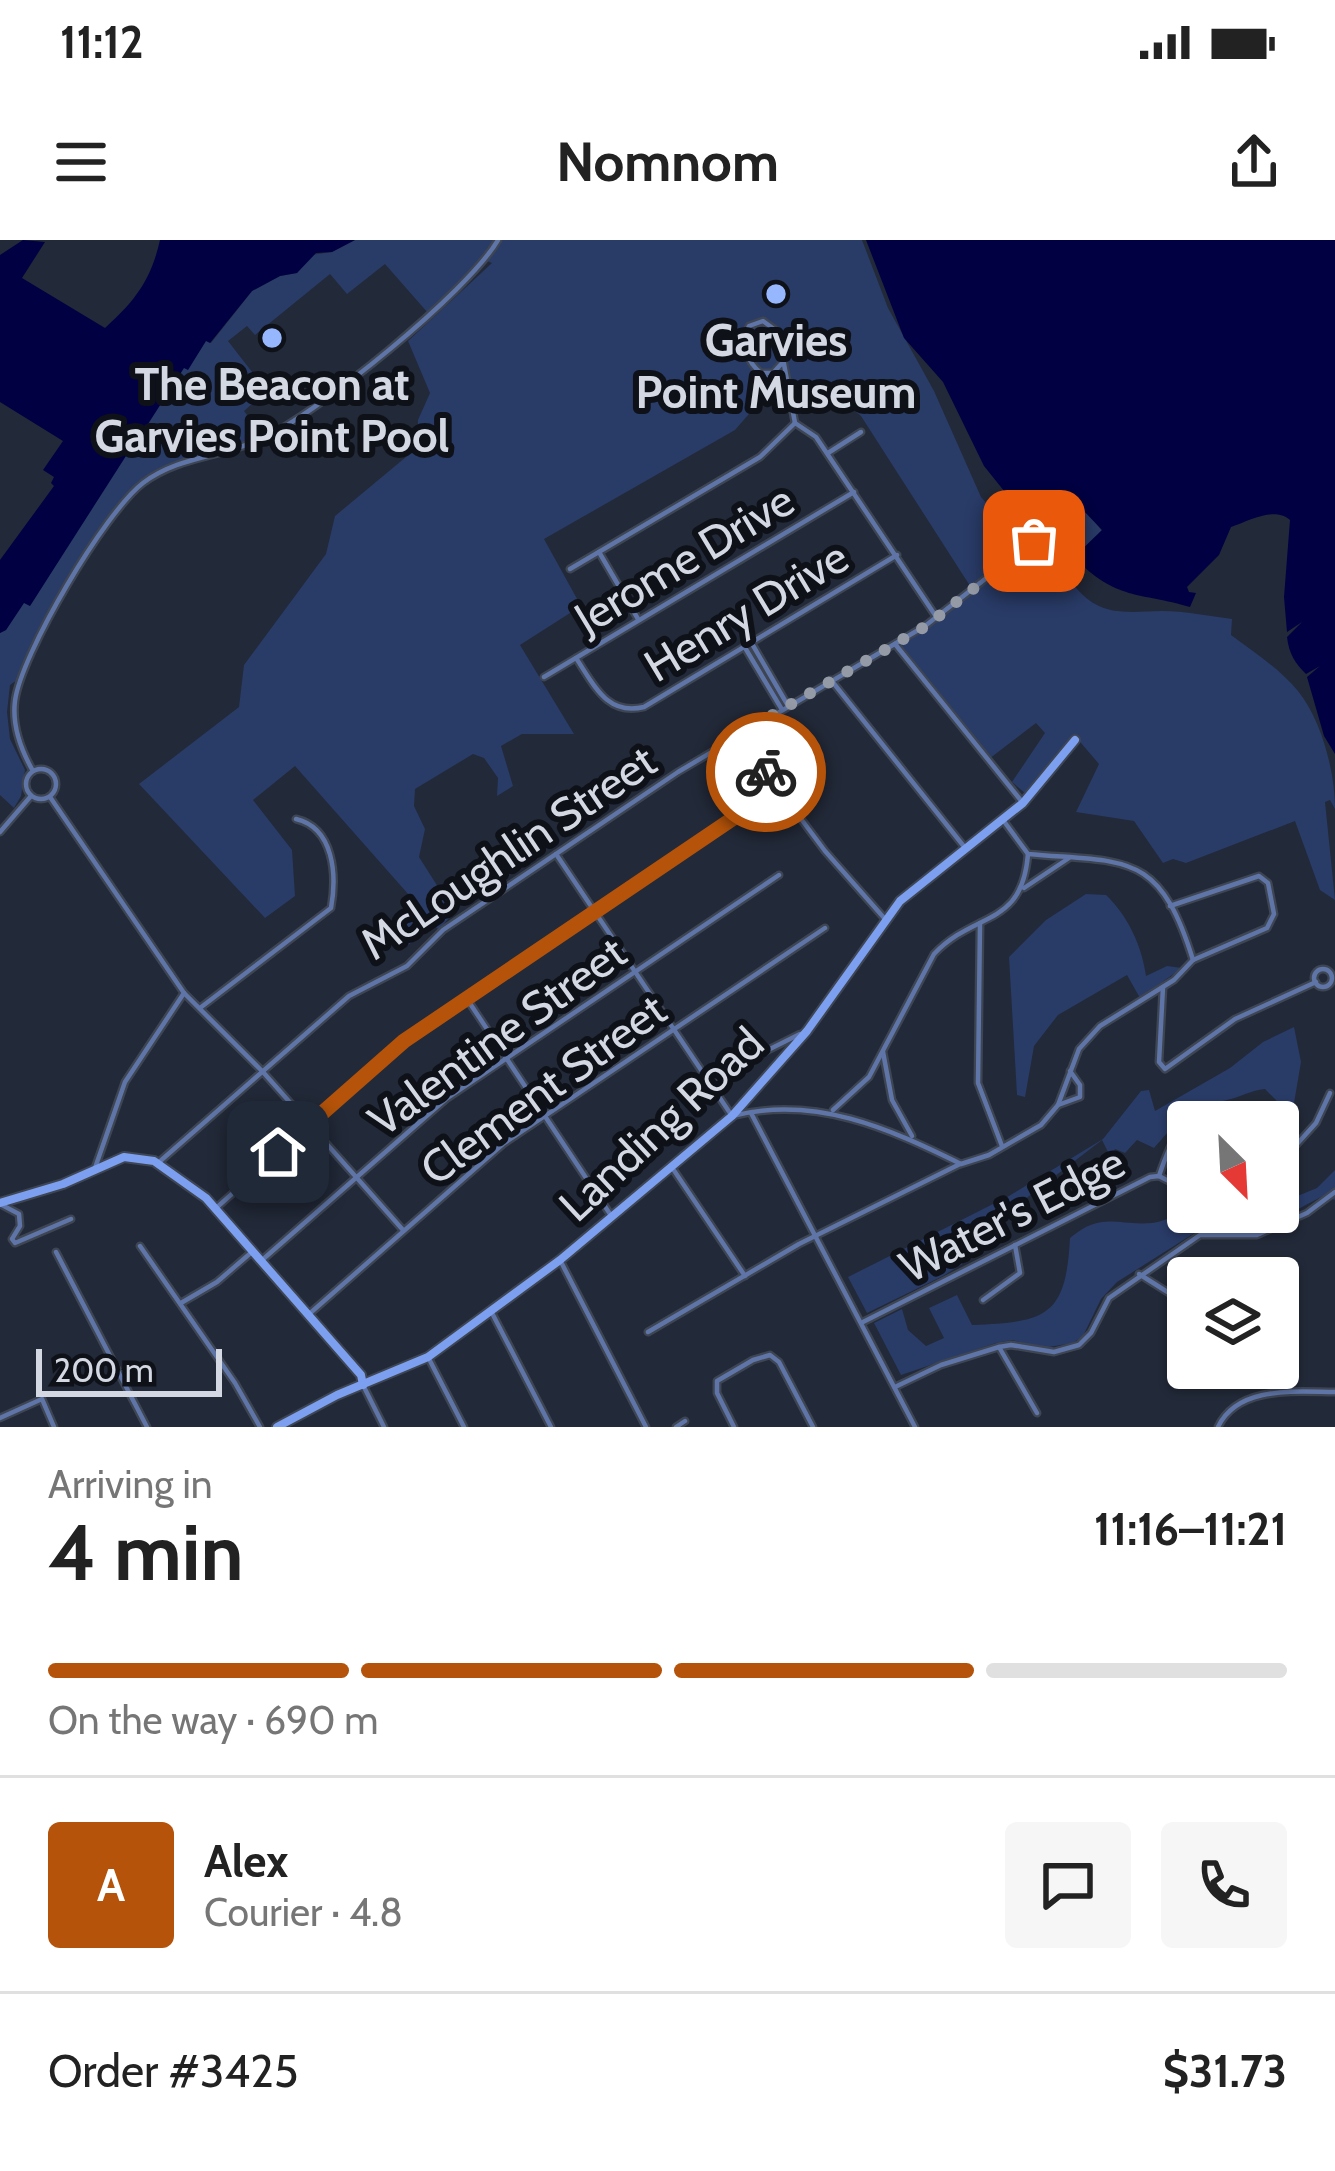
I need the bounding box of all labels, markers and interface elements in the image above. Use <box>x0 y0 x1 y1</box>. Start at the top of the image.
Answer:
text: 11:12 <box>60 15 144 69</box>
icon: menu <box>48 129 114 195</box>
text: Nomnom <box>556 129 779 195</box>
icon: share <box>1221 129 1287 195</box>
marker: Garvies Point Museum <box>763 281 789 307</box>
place label: Garvies Point Museum <box>636 313 916 419</box>
marker: The Beacon at Garvies Point Pool <box>259 325 285 351</box>
place label: The Beacon at Garvies Point Pool <box>95 357 449 463</box>
street label: Jerome Drive <box>564 473 803 646</box>
pin <box>983 490 1085 592</box>
icon: bag <box>1001 508 1067 574</box>
street label: Henry Drive <box>635 529 857 693</box>
courier <box>706 712 826 832</box>
street label: McLoughlin Street <box>350 733 666 971</box>
icon: bike <box>733 739 799 805</box>
street label: Valentine Street <box>358 925 636 1147</box>
street label: Clement Street <box>410 982 676 1196</box>
street label: Landing Road <box>548 1016 774 1232</box>
pin <box>227 1101 329 1203</box>
north arrow <box>1167 1101 1299 1233</box>
map controls <box>1167 1101 1299 1389</box>
icon: home <box>245 1119 311 1185</box>
street label: Water's Edge <box>891 1134 1133 1294</box>
button: layers <box>1167 1257 1299 1389</box>
scale bar <box>36 1343 222 1396</box>
text: 200 m <box>54 1350 154 1390</box>
text: Arriving in <box>48 1460 212 1508</box>
text: 11:16–11:21 <box>1094 1502 1287 1556</box>
text: 4 min <box>48 1505 244 1600</box>
text: On the way · 690 m <box>48 1696 378 1744</box>
button: chat <box>1005 1822 1131 1948</box>
button: phone <box>1161 1822 1287 1948</box>
text: Alex <box>204 1834 288 1888</box>
text: A <box>97 1858 125 1912</box>
text: Courier · 4.8 <box>204 1888 403 1936</box>
text: Order #3425 <box>48 2044 298 2098</box>
text: $31.73 <box>1163 2044 1287 2098</box>

